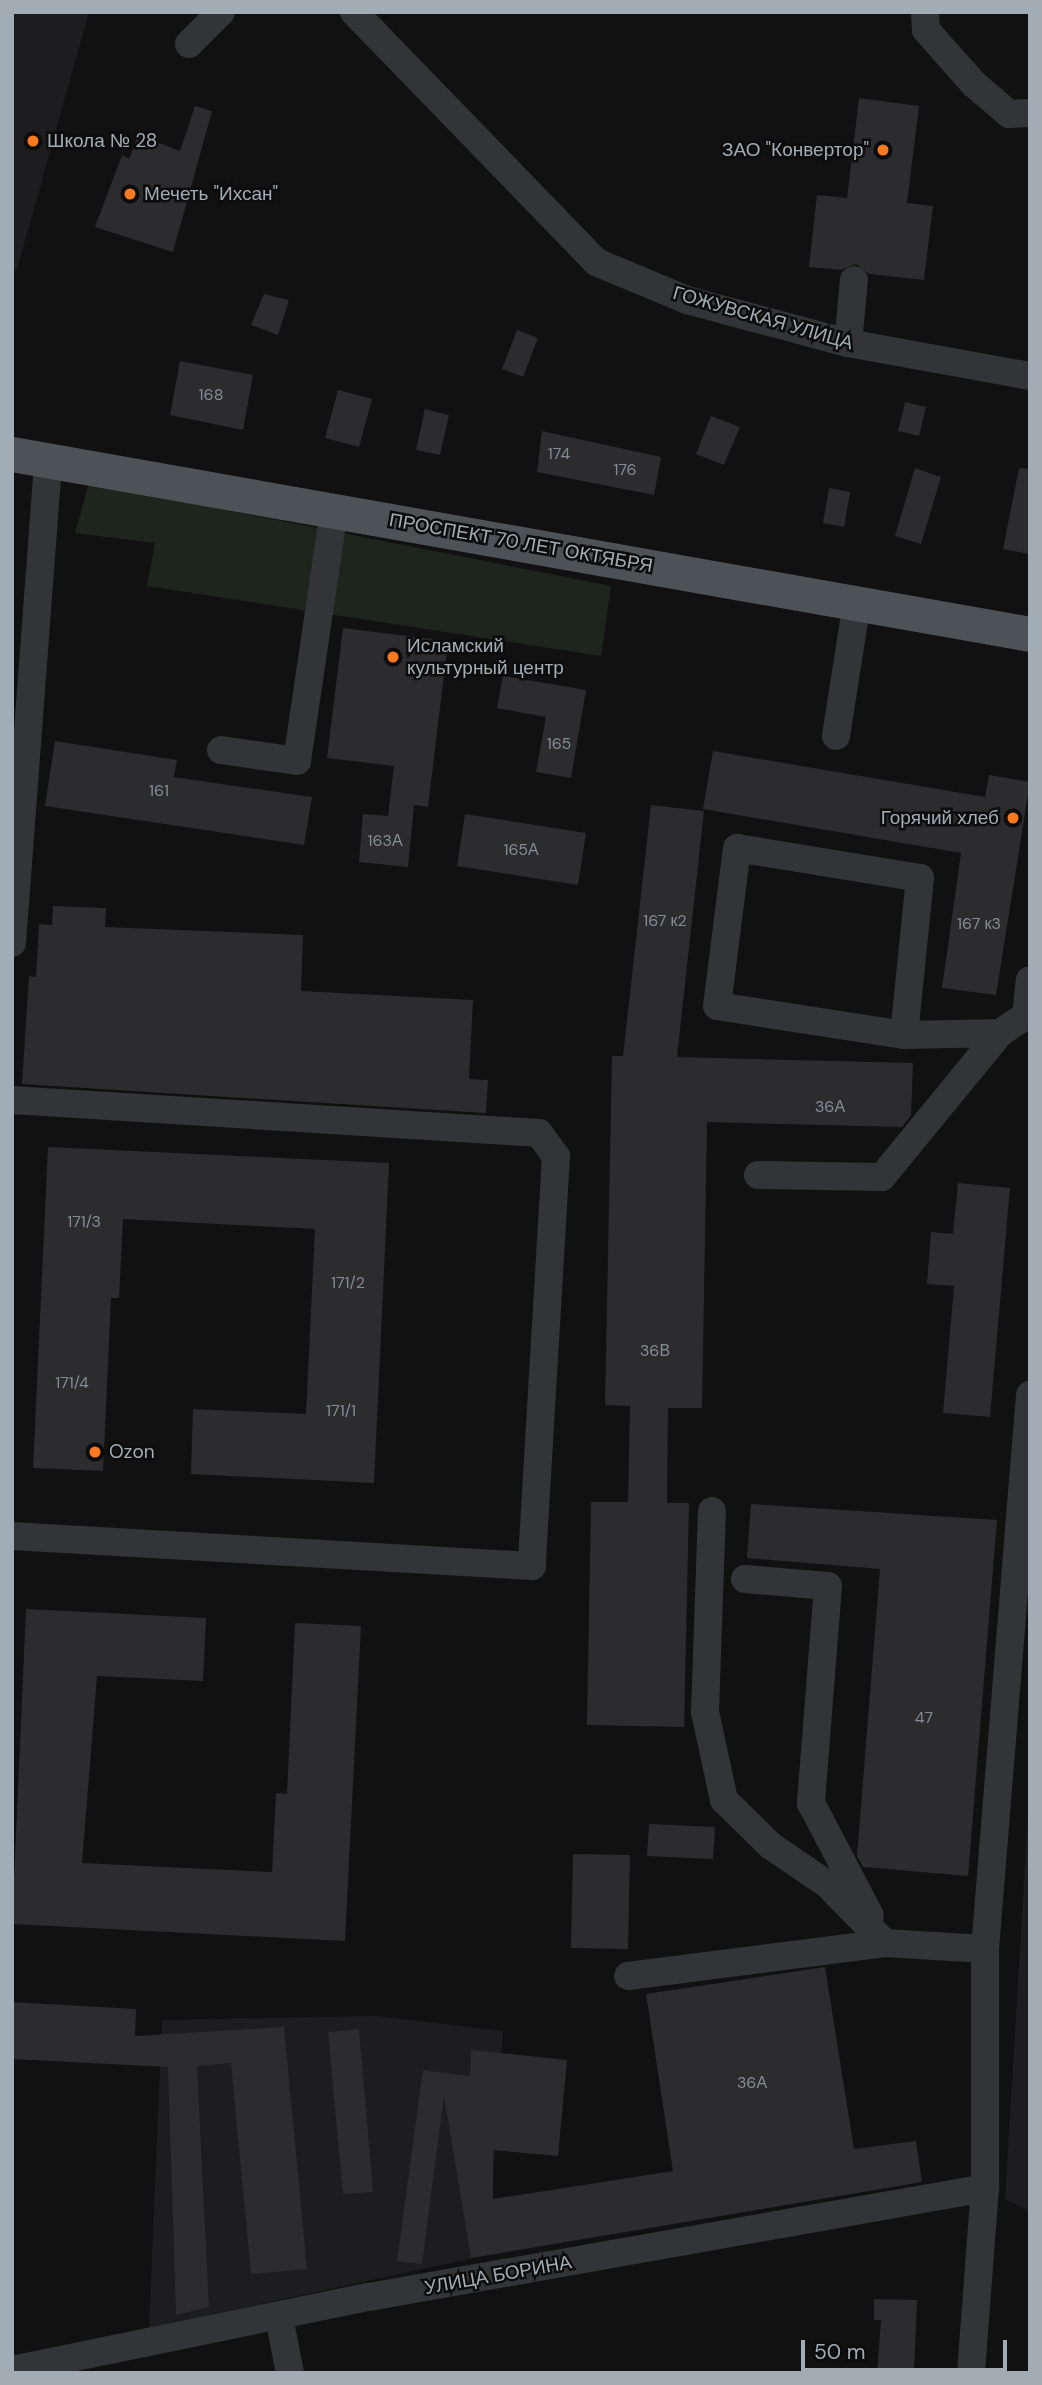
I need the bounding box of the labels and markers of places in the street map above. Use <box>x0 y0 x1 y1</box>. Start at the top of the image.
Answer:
place label: Школа № 28 <box>47 130 157 152</box>
marker: Школа № 28 <box>25 133 41 149</box>
place label: ЗАО "Конвертор" <box>722 139 869 161</box>
marker: ЗАО "Конвертор" <box>875 142 891 158</box>
place label: Мечеть "Ихсан" <box>144 183 278 205</box>
marker: Мечеть "Ихсан" <box>122 186 138 202</box>
place label: Исламский культурный центр <box>407 635 564 679</box>
marker: Исламский культурный центр <box>385 649 401 665</box>
place label: Горячий хлеб <box>881 807 999 829</box>
marker: Горячий хлеб <box>1005 810 1021 826</box>
place label: Ozon <box>109 1441 155 1463</box>
marker: Ozon <box>87 1444 103 1460</box>

